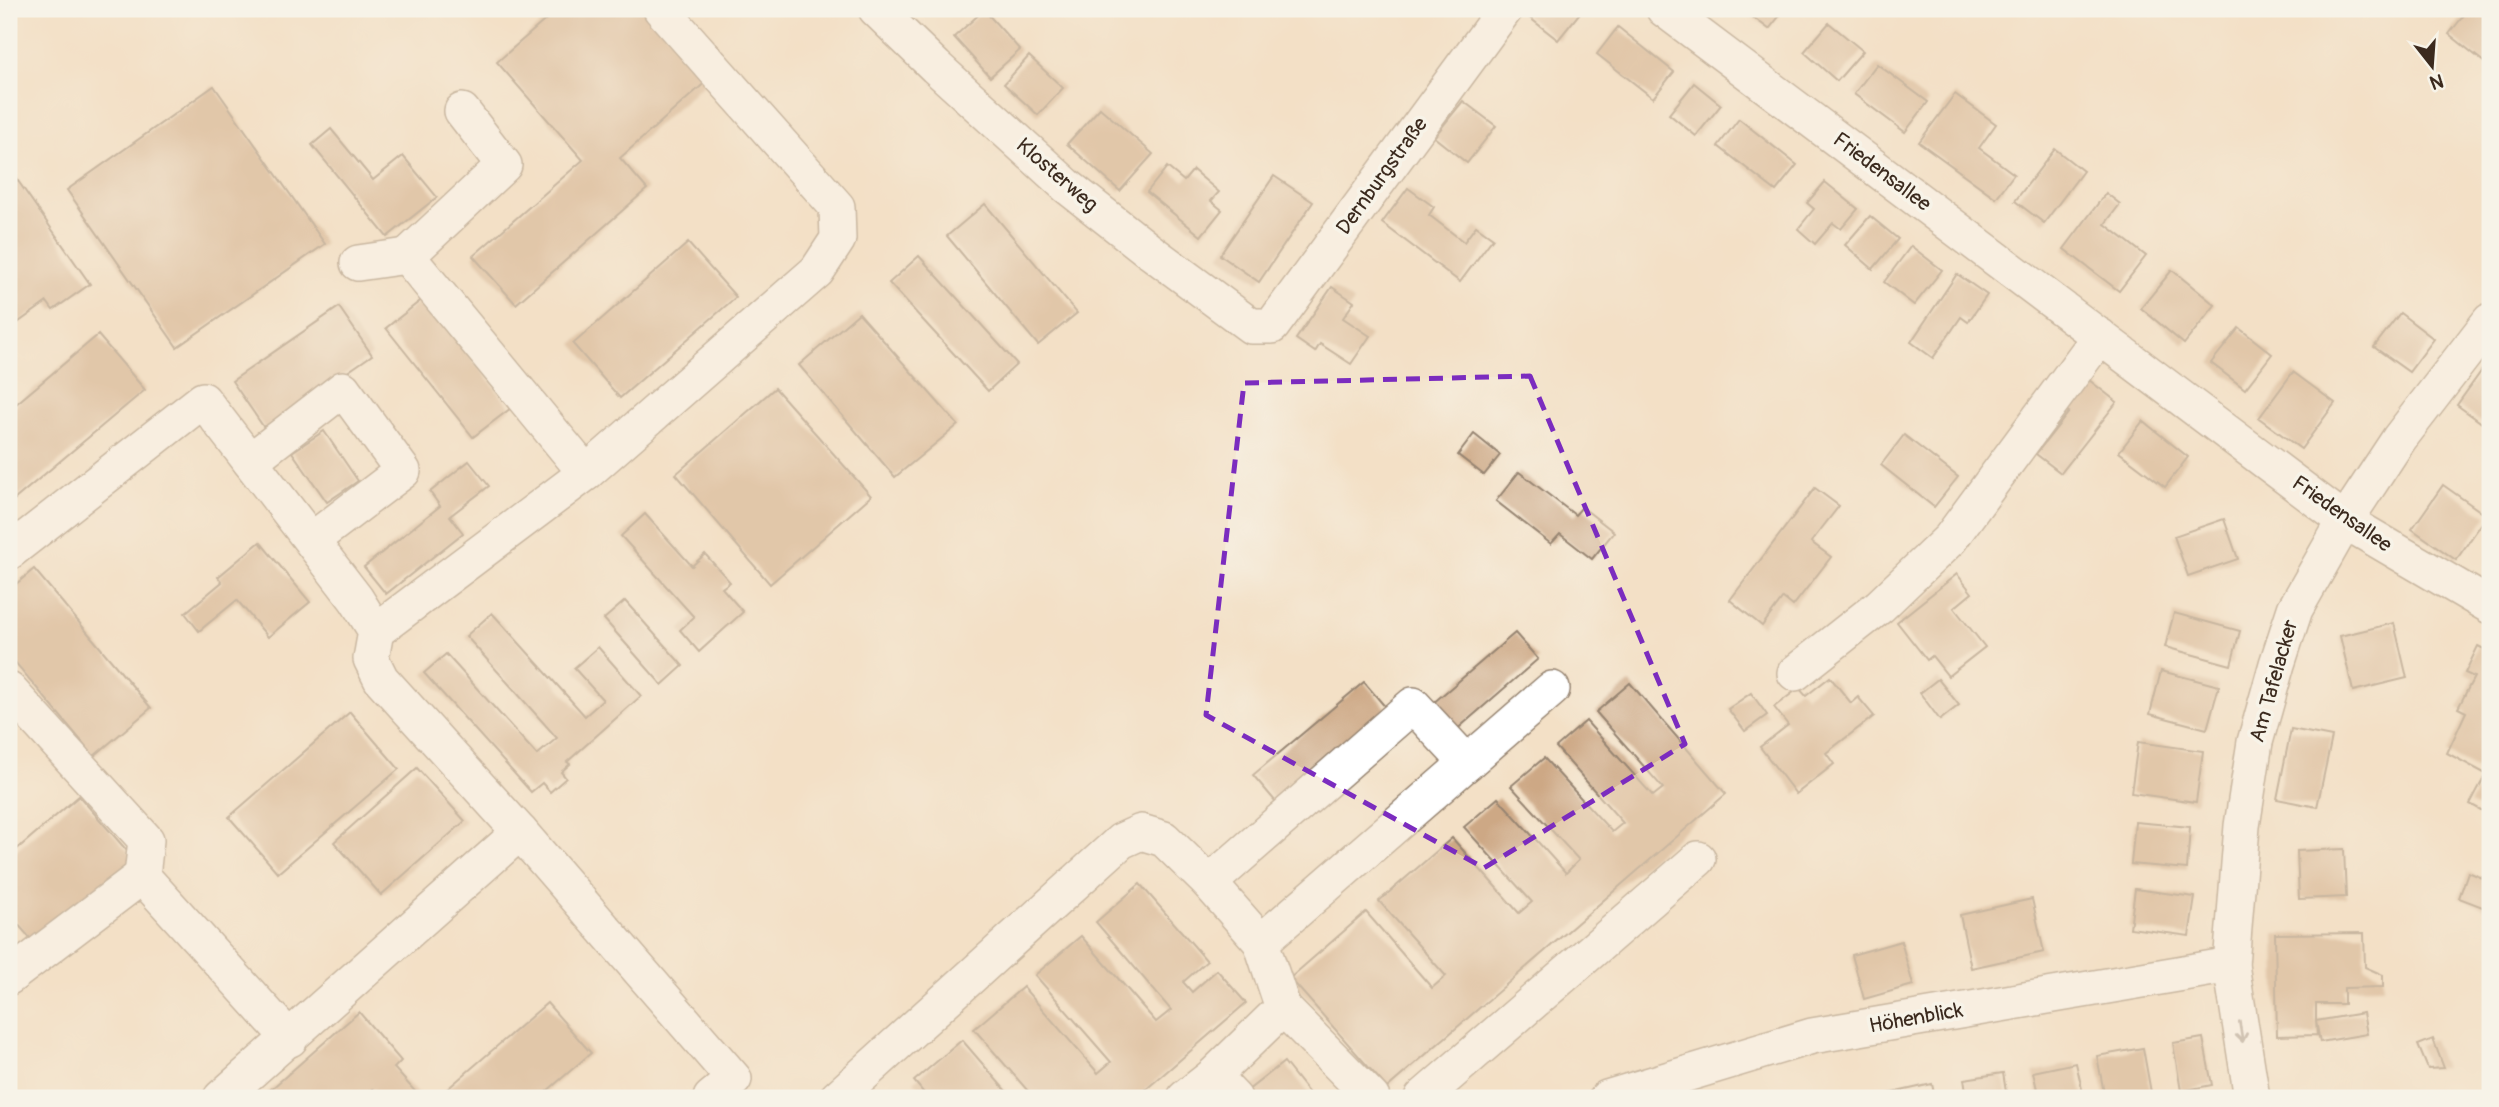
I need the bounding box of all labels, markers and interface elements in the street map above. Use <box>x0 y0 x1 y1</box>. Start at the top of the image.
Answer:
north arrow <box>2398 32 2468 102</box>
text: N <box>2427 68 2446 95</box>
street label: Dernburgstraße <box>1330 111 1434 240</box>
street label: Friedensallee <box>1828 126 1937 218</box>
street label: Klosterweg <box>1011 132 1103 218</box>
street label: Friedensallee <box>2287 470 2398 559</box>
street label: Am Tafelacker <box>2244 616 2305 745</box>
street label: Höhenblick <box>1867 996 1965 1040</box>
one-way arrow <box>2235 1020 2248 1043</box>

